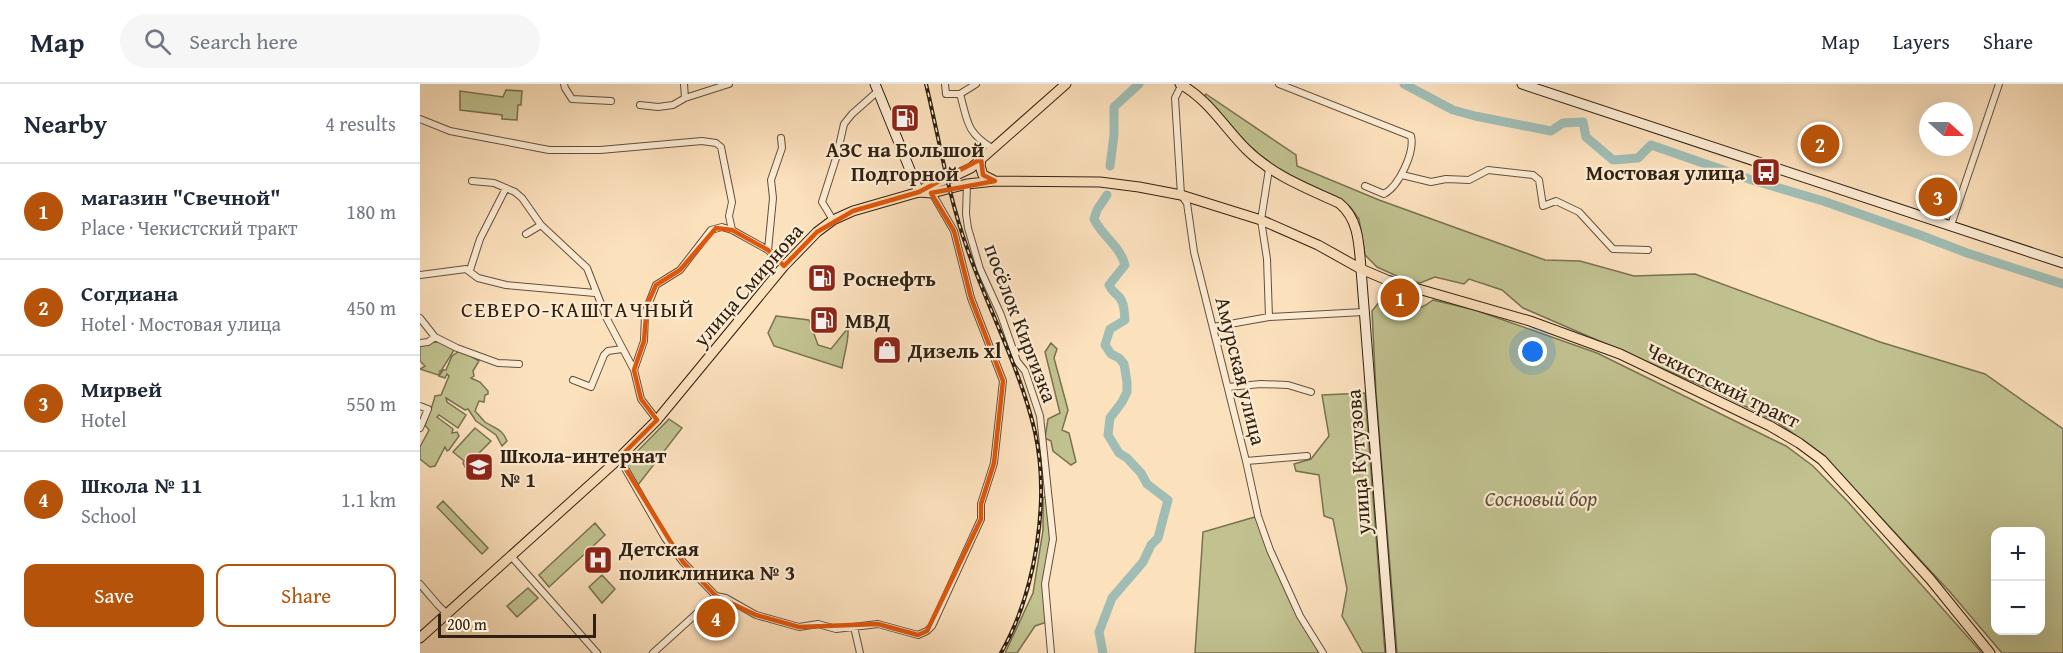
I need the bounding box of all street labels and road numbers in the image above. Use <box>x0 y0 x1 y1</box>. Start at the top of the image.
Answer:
street label: улица Смирнова <box>685 216 810 354</box>
street label: посёлок Киргизка <box>976 239 1066 407</box>
street label: Амурская улица <box>1208 294 1274 448</box>
street label: Чекистский тракт <box>1641 334 1805 436</box>
street label: улица Кутузова <box>1337 388 1379 537</box>

